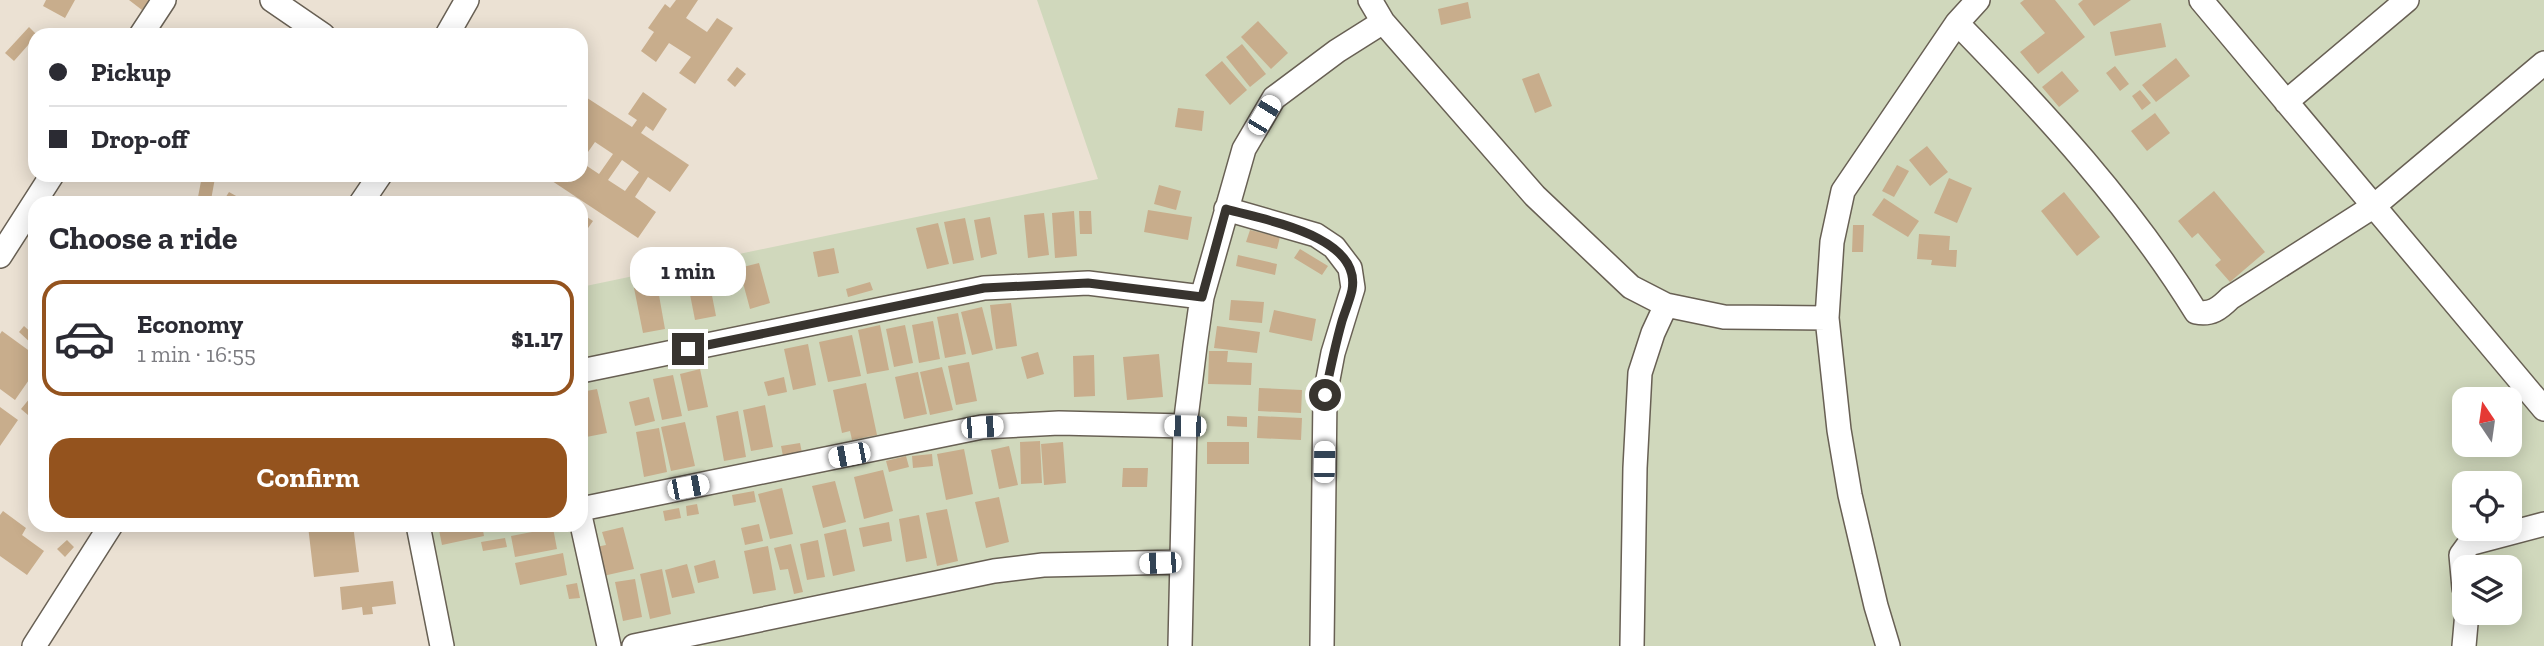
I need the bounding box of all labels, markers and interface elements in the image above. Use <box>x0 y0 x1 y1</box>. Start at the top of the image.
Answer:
text: Pickup <box>91 56 171 88</box>
car <box>1245 92 1284 138</box>
text: Drop-off <box>91 123 188 155</box>
text: Choose a ride <box>49 219 237 257</box>
callout: 1 min <box>630 247 746 296</box>
text: 1 min <box>661 257 715 285</box>
icon: car <box>53 307 116 370</box>
text: Economy <box>137 308 243 340</box>
text: $1.17 <box>511 322 563 354</box>
route end <box>672 333 704 365</box>
text: 1 min · 16:55 <box>137 340 256 368</box>
route start <box>1309 379 1341 411</box>
north arrow <box>2452 387 2522 457</box>
map controls <box>2452 387 2522 625</box>
car <box>961 415 1004 439</box>
car <box>1164 415 1207 437</box>
button: Confirm <box>49 438 567 518</box>
car <box>827 441 872 469</box>
car <box>1314 441 1335 483</box>
button: locate <box>2452 471 2522 541</box>
car <box>666 473 711 501</box>
car <box>1139 552 1182 574</box>
button: layers <box>2452 555 2522 625</box>

